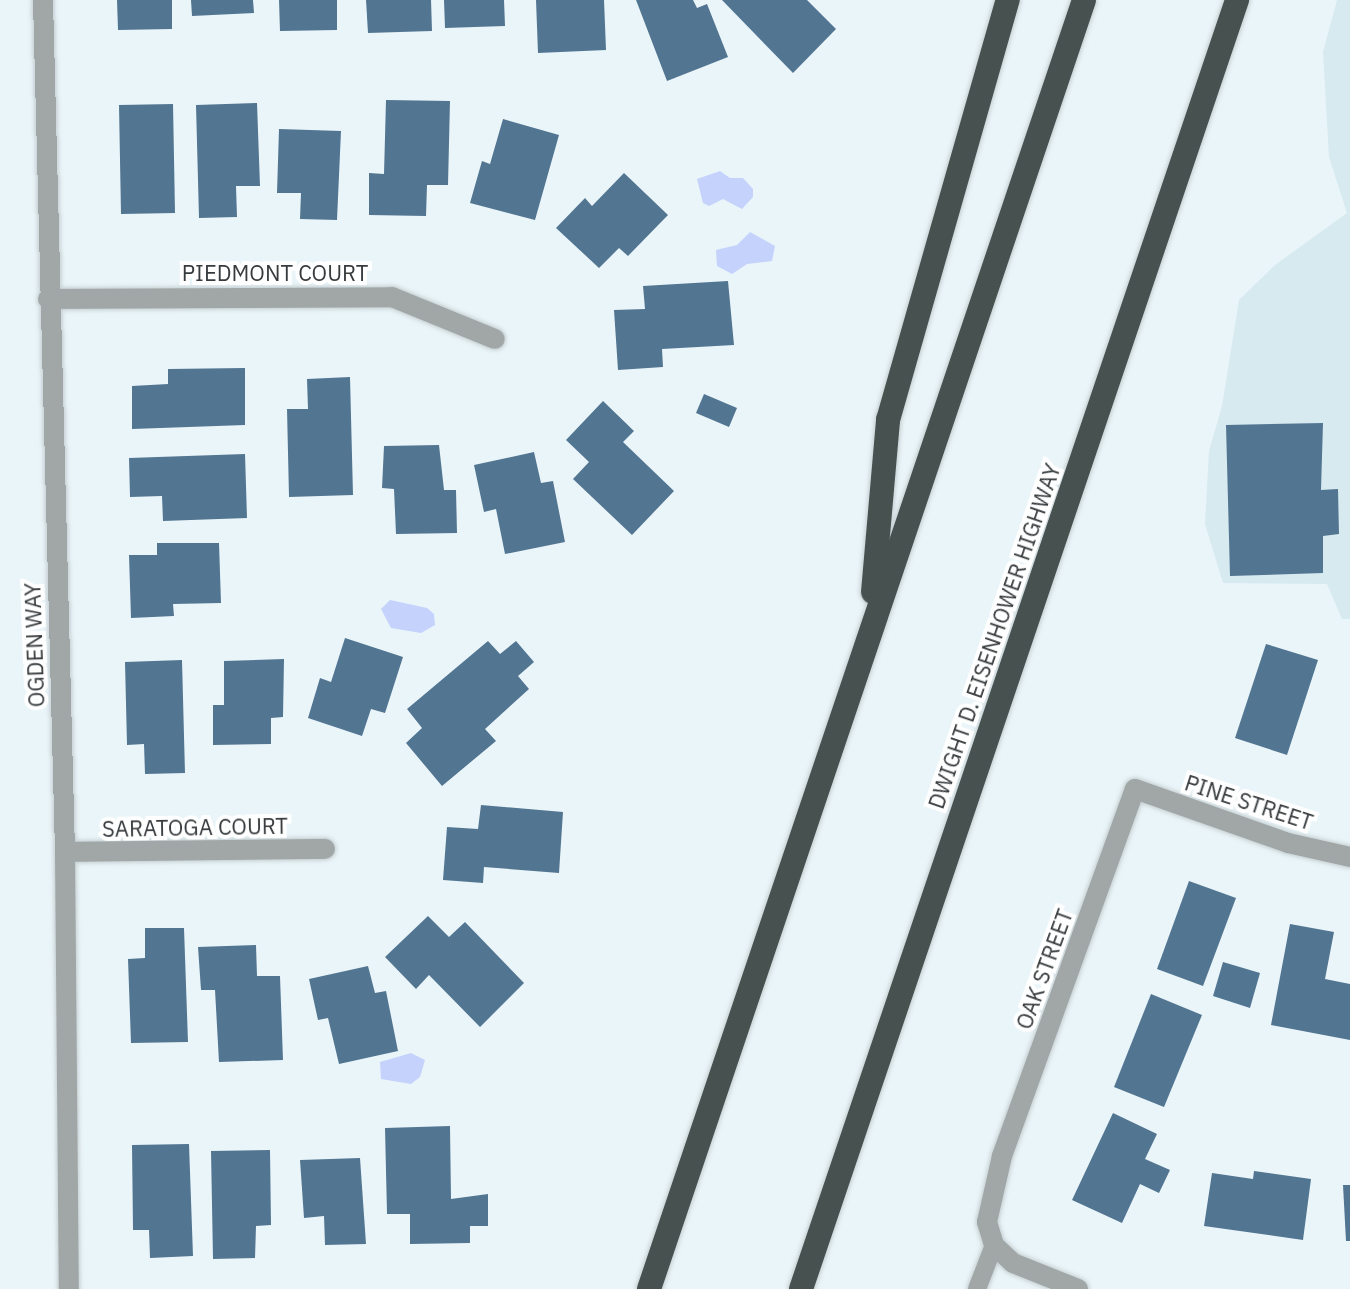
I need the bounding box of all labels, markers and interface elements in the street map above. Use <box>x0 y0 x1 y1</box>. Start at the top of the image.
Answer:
street label: PIEDMONT COURT <box>182 260 368 286</box>
street label: DWIGHT D. EISENHOWER HIGHWAY <box>922 460 1066 812</box>
street label: OGDEN WAY <box>19 582 49 708</box>
street label: PINE STREET <box>1182 769 1316 835</box>
street label: SARATOGA COURT <box>102 812 288 842</box>
street label: OAK STREET <box>1010 905 1078 1033</box>

